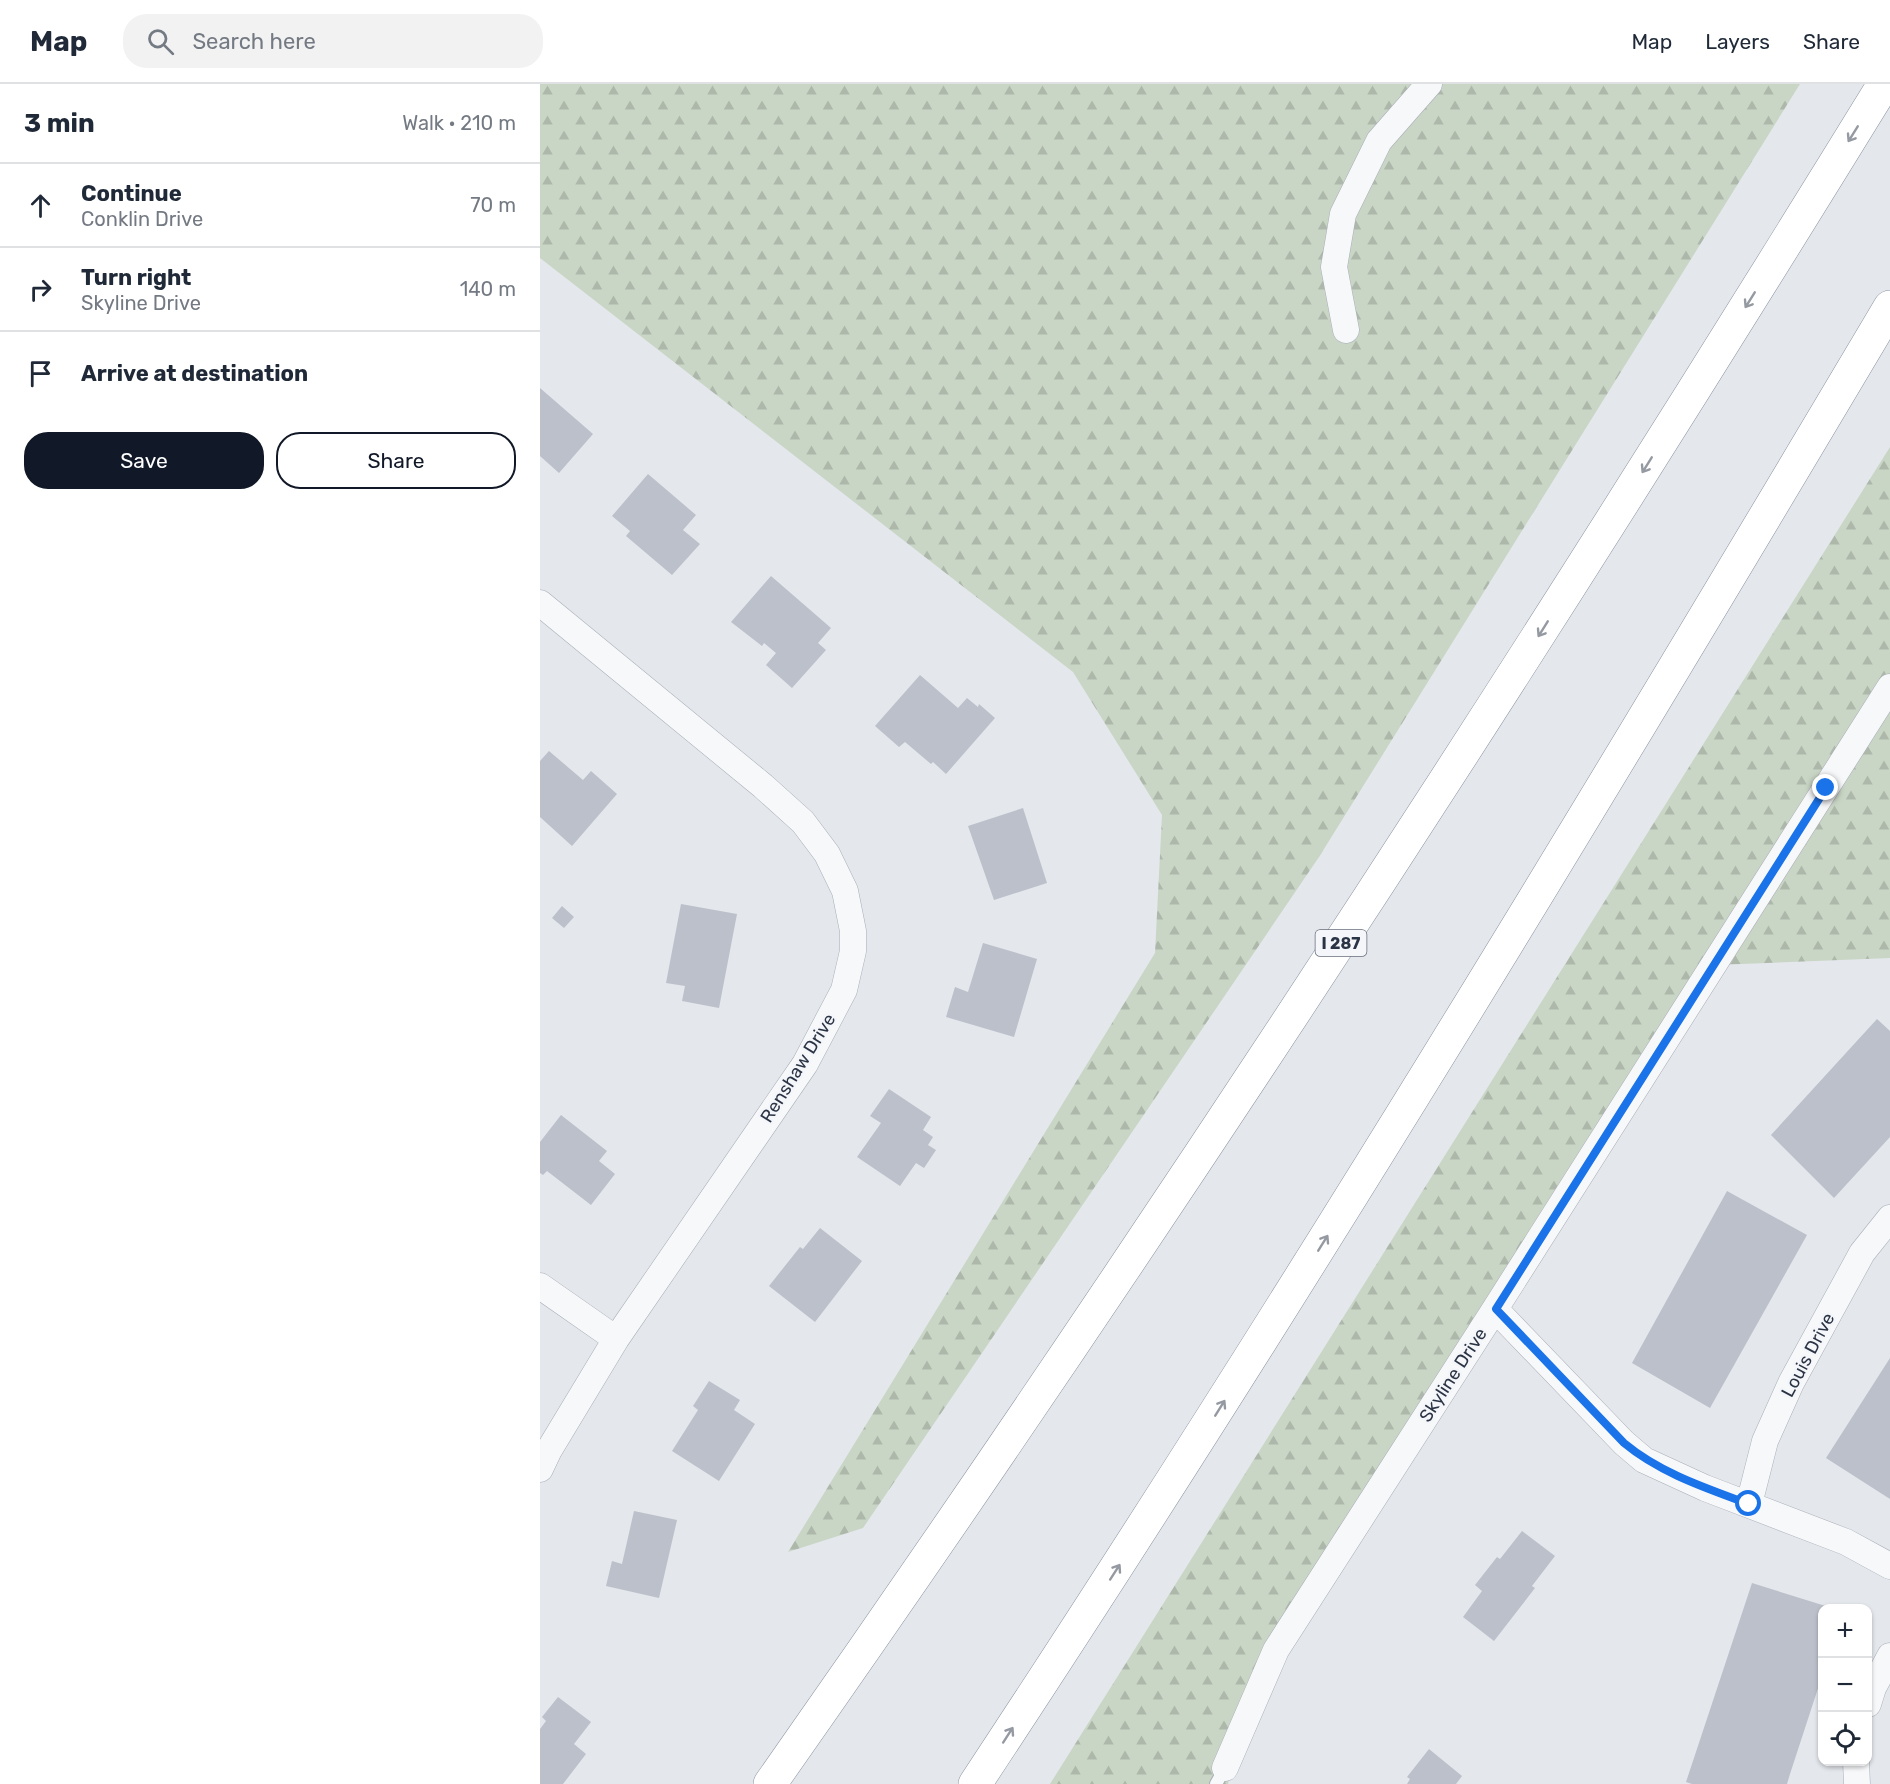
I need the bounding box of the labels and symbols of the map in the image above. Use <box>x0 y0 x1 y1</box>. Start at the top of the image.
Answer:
one-way arrow <box>1847 125 1859 142</box>
one-way arrow <box>1744 291 1757 308</box>
one-way arrow <box>1641 456 1653 473</box>
one-way arrow <box>1536 621 1549 638</box>
route end <box>1812 774 1838 800</box>
road number: I 287 <box>1316 930 1366 956</box>
street label: Renshaw Drive <box>756 1009 840 1127</box>
one-way arrow <box>1318 1235 1330 1252</box>
street label: Louis Drive <box>1777 1309 1839 1401</box>
street label: Skyline Drive <box>1414 1324 1492 1426</box>
one-way arrow <box>1214 1400 1226 1417</box>
route start <box>1735 1490 1761 1516</box>
one-way arrow <box>1109 1564 1121 1581</box>
one-way arrow <box>1002 1727 1014 1744</box>

